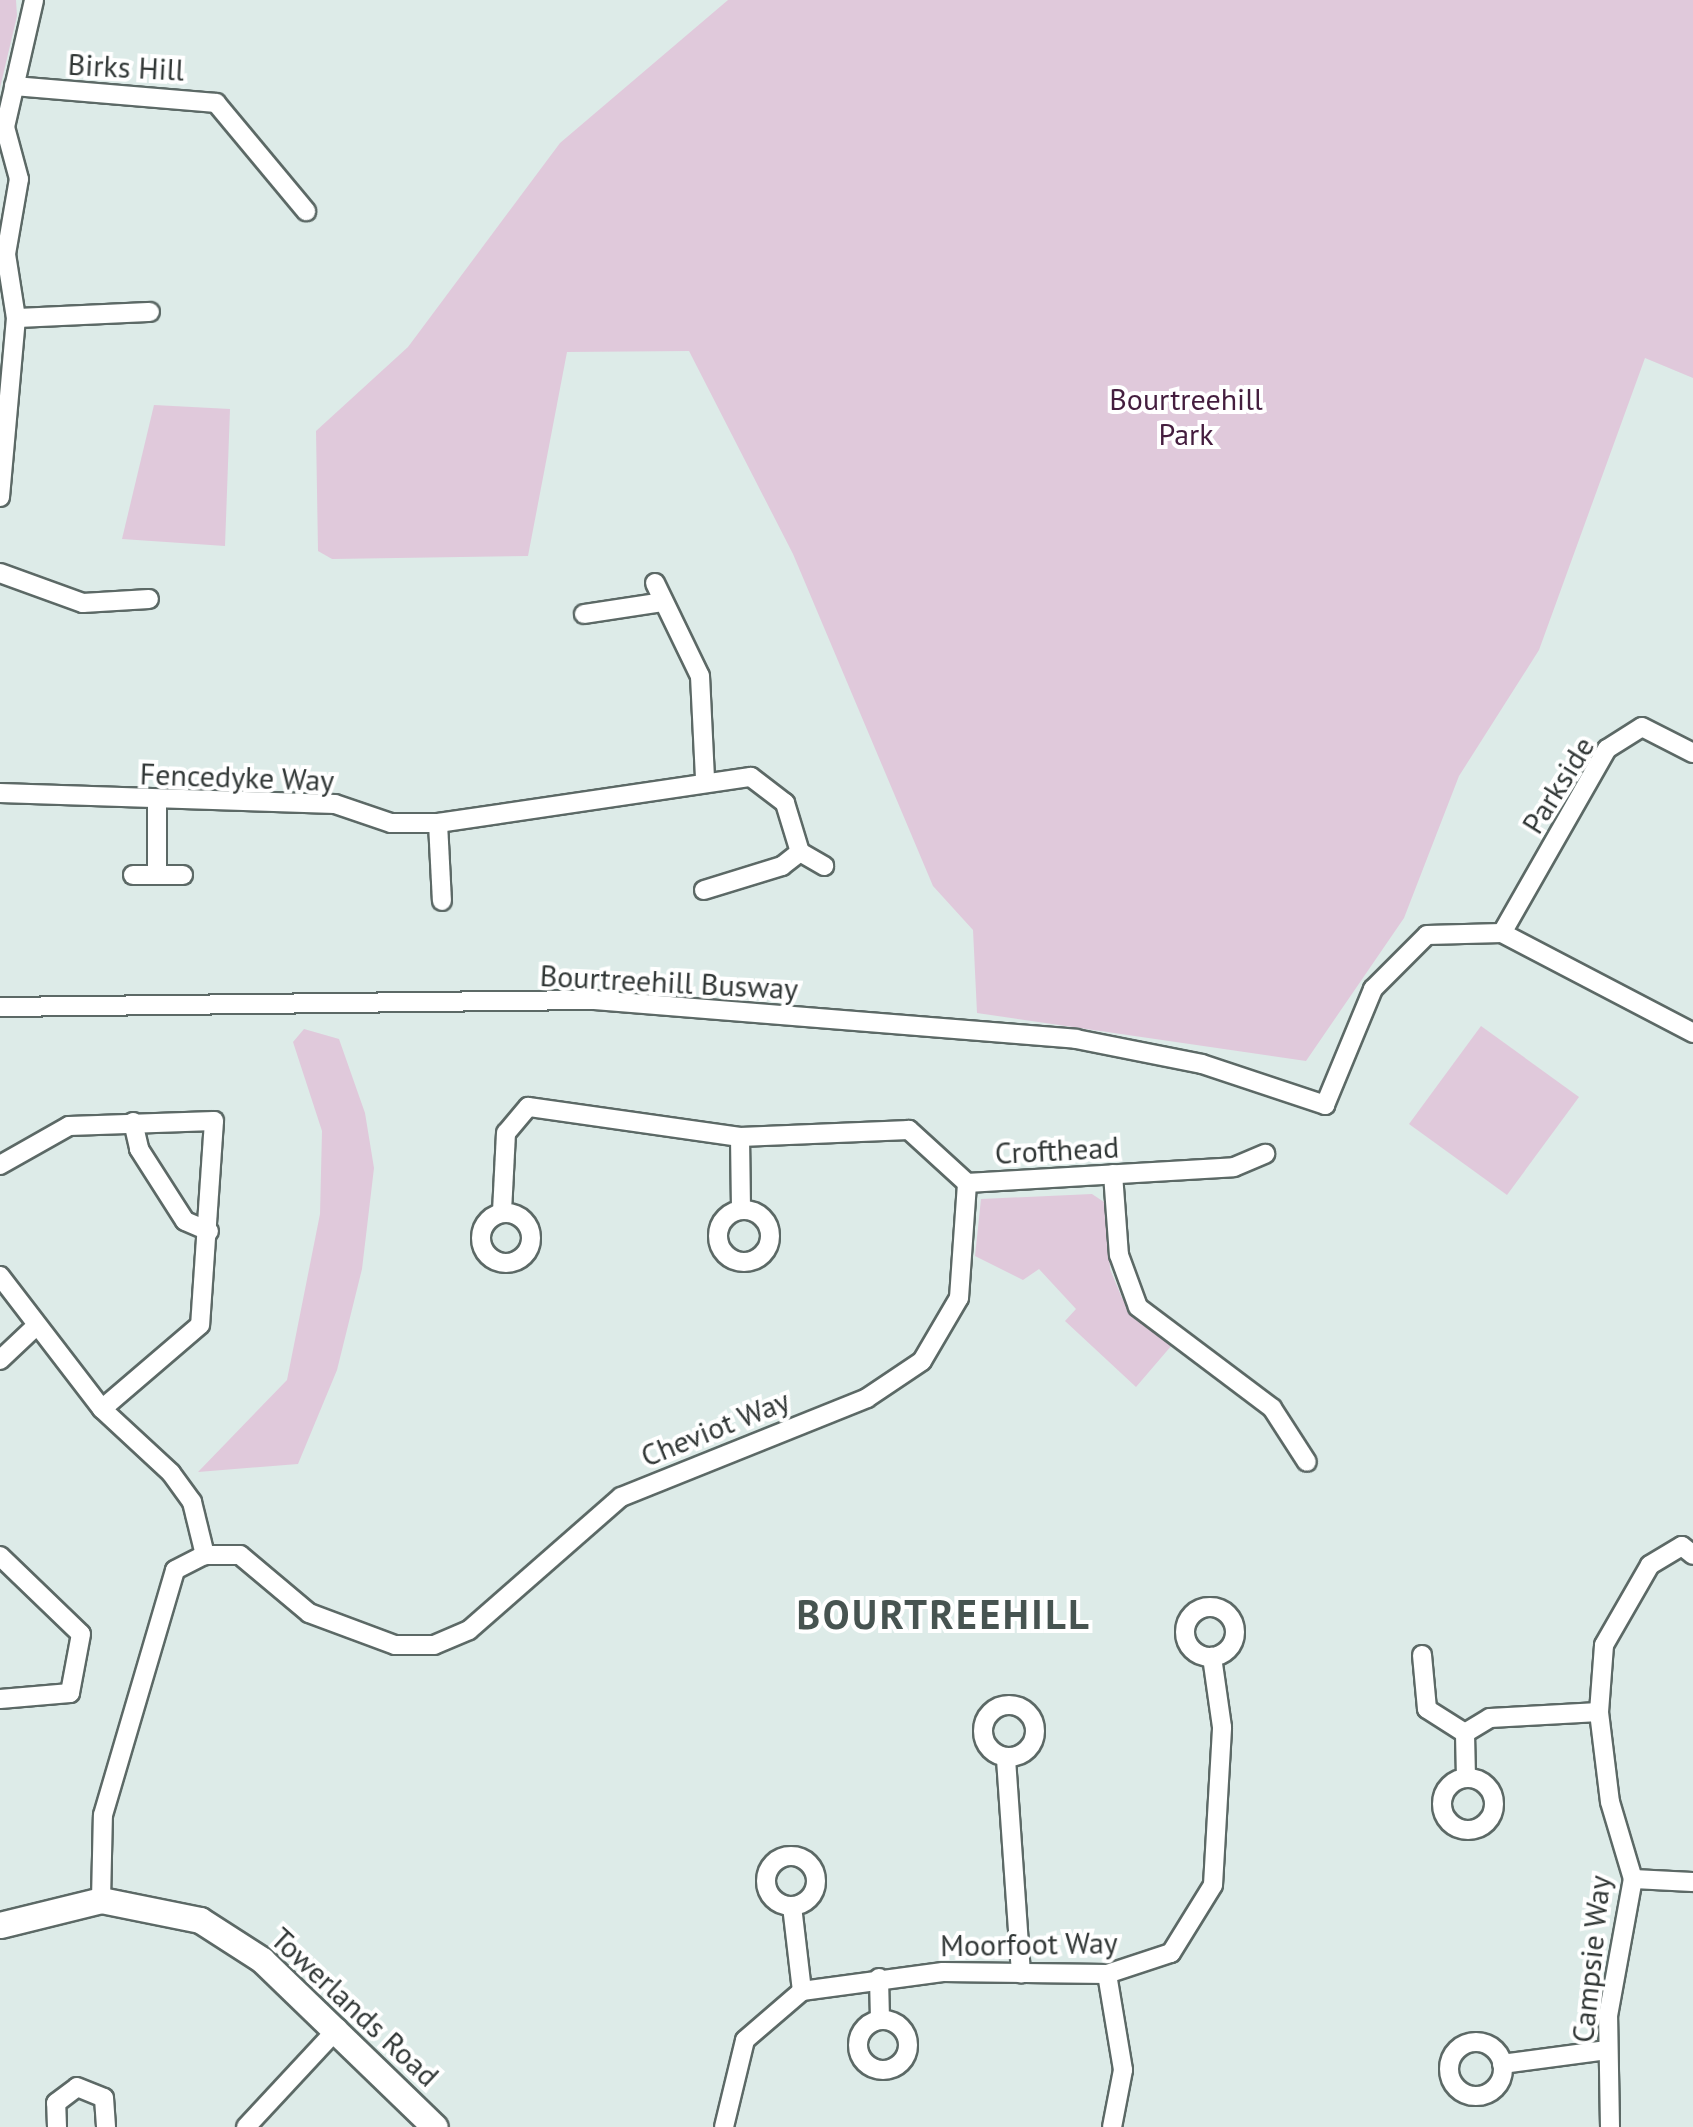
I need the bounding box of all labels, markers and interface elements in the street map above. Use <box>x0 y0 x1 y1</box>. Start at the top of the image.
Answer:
street label: Birks Hill <box>67 46 185 88</box>
park label: Bourtreehill Park <box>1109 381 1263 452</box>
street label: Parkside <box>1514 730 1602 840</box>
street label: Fencedyke Way <box>139 756 335 798</box>
street label: Bourtreehill Busway <box>539 957 799 1007</box>
street label: Crofthead <box>994 1129 1120 1171</box>
street label: Cheviot Way <box>635 1382 795 1474</box>
district label: BOURTREEHILL <box>797 1590 1091 1638</box>
street label: Campsie Way <box>1564 1873 1618 2045</box>
street label: Towerlands Road <box>264 1920 446 2094</box>
street label: Moorfoot Way <box>940 1924 1118 1964</box>

